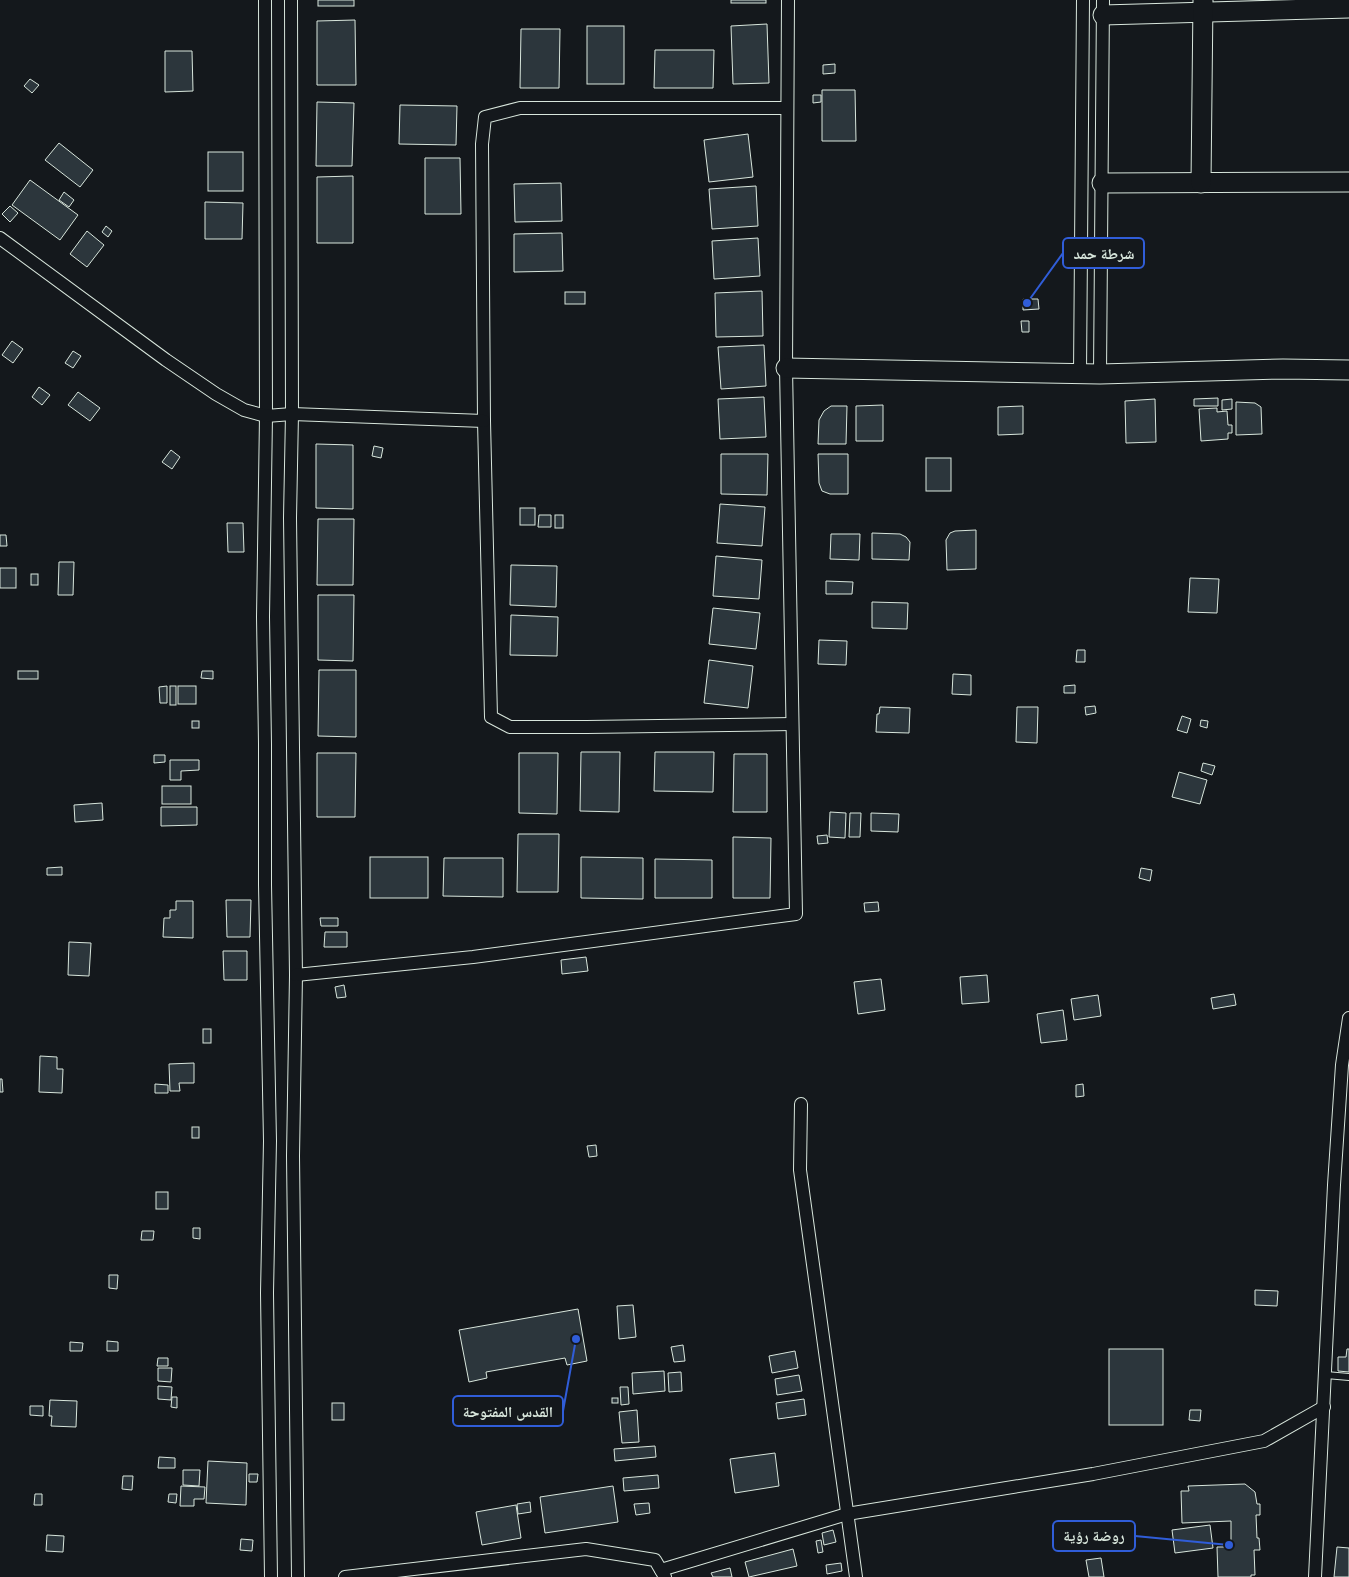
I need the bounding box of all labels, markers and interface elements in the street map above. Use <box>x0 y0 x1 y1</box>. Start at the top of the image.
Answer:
callout: شرطة حمد <box>1063 238 1144 268</box>
text: شرطة حمد <box>1073 244 1135 264</box>
callout: القدس المفتوحة <box>453 1396 563 1426</box>
text: القدس المفتوحة <box>463 1402 553 1422</box>
callout: روضة رؤية <box>1053 1521 1135 1551</box>
text: روضة رؤية <box>1063 1526 1125 1546</box>

